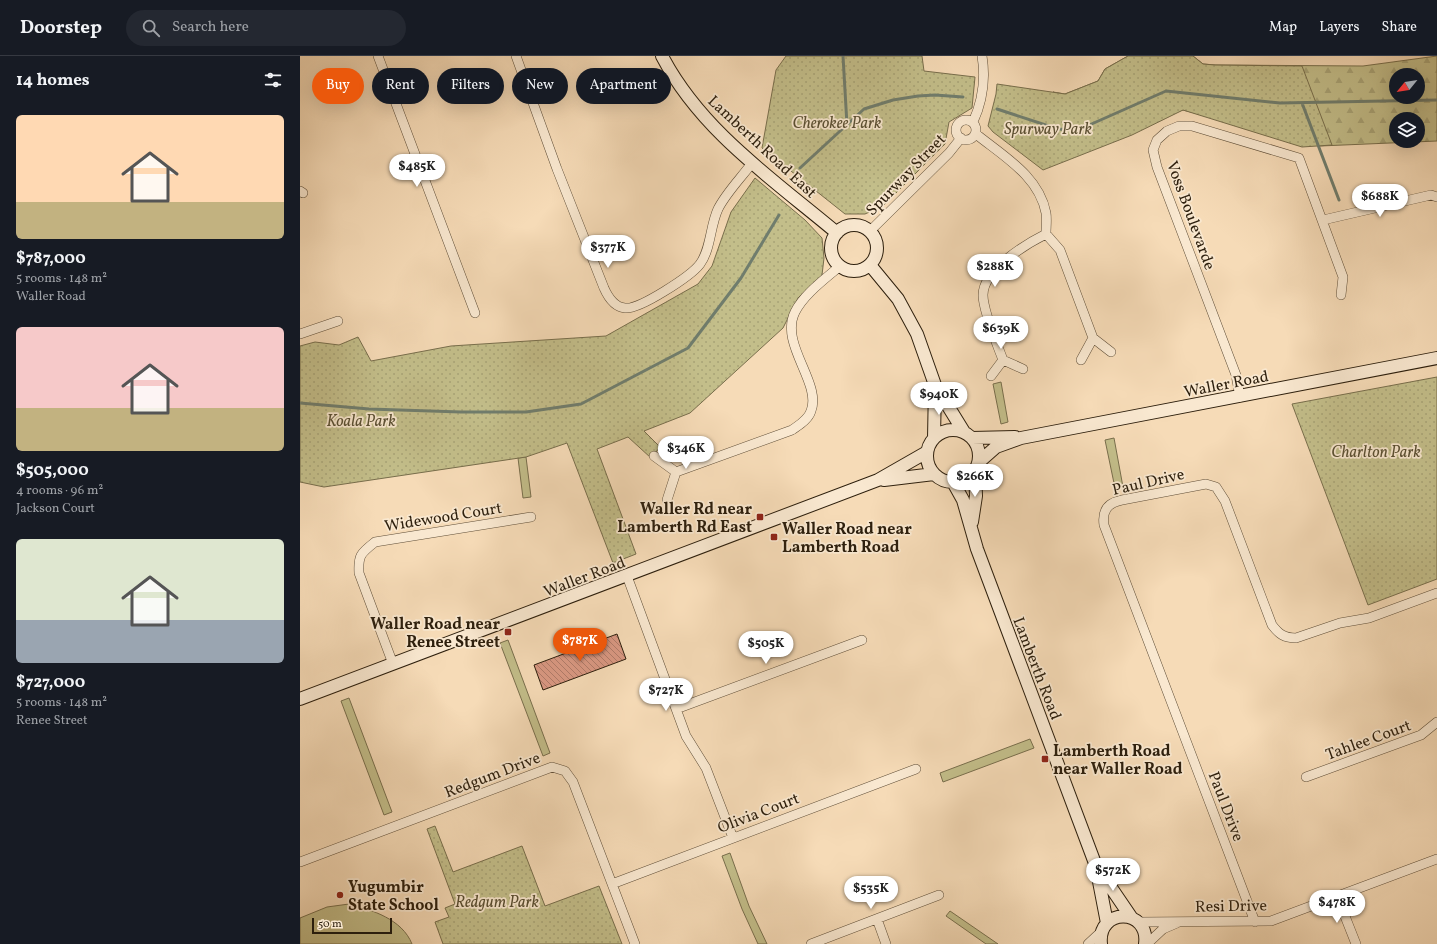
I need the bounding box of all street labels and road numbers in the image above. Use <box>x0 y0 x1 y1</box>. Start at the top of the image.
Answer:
street label: Lamberth Road East <box>702 91 821 204</box>
street label: Spurway Street <box>861 129 952 221</box>
street label: Voss Boulevarde <box>1160 158 1220 273</box>
street label: Waller Road <box>1182 366 1271 404</box>
street label: Paul Drive <box>1110 464 1187 502</box>
street label: Widewood Court <box>383 498 504 538</box>
street label: Waller Road <box>541 552 629 604</box>
street label: Lamberth Road <box>1006 614 1066 723</box>
street label: Tahlee Court <box>1323 715 1415 767</box>
street label: Redgum Drive <box>442 748 544 804</box>
street label: Paul Drive <box>1202 769 1249 845</box>
street label: Olivia Court <box>715 788 803 840</box>
street label: Resi Drive <box>1195 895 1267 919</box>

